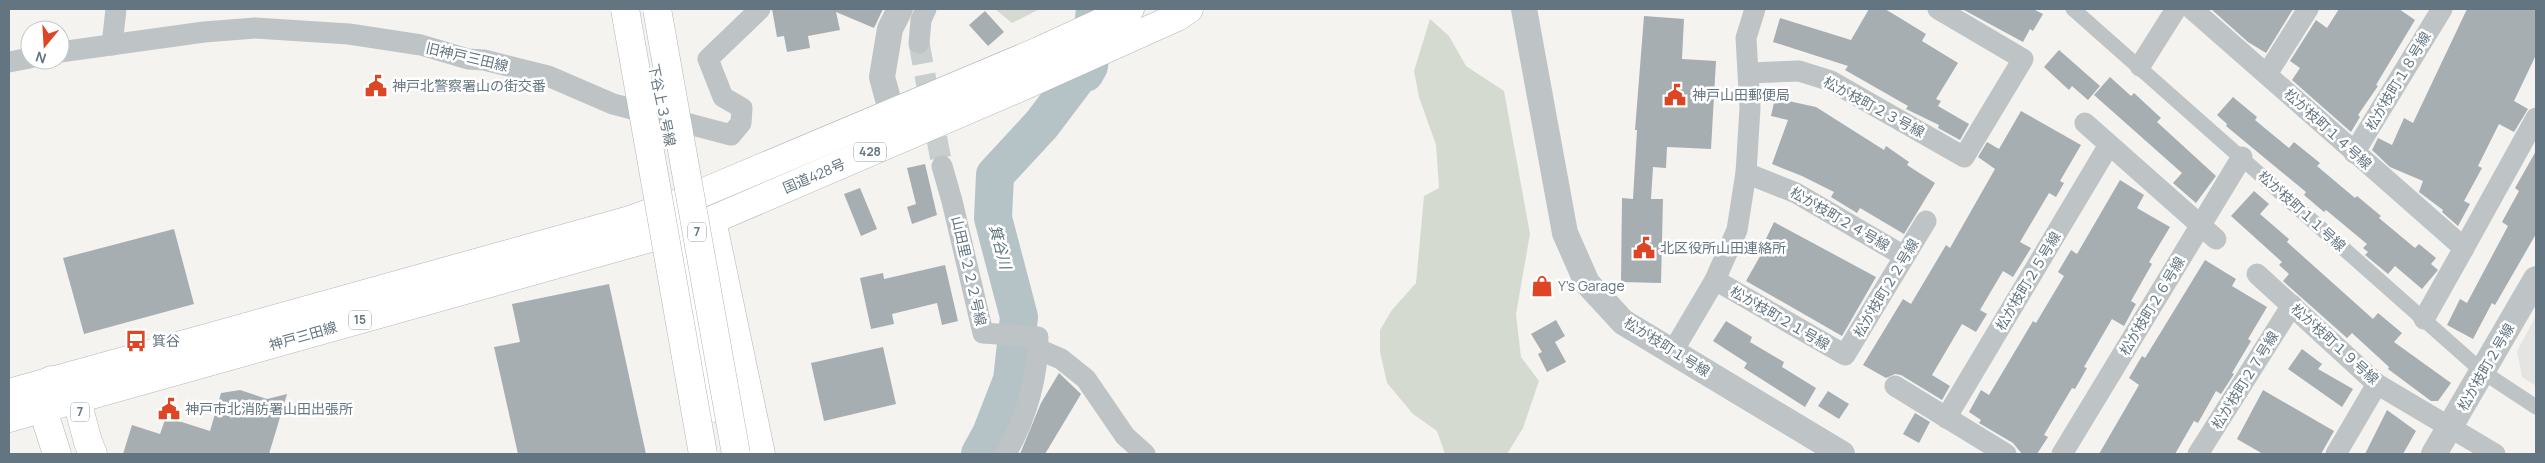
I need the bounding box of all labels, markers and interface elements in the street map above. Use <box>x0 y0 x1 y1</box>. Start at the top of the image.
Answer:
north arrow <box>20 20 70 70</box>
street label: 松が枝町１８号線 <box>2361 28 2435 134</box>
street label: 旧神戸三田線 <box>424 38 510 75</box>
text: N <box>33 47 49 68</box>
street label: 下谷上３号線 <box>644 62 681 148</box>
street label: 松が枝町２３号線 <box>1820 72 1928 141</box>
public building icon: 神戸北警察署山の街交番 <box>363 73 389 99</box>
place label: 神戸北警察署山の街交番 <box>392 76 546 95</box>
public building icon: 神戸山田郵便局 <box>1662 82 1688 108</box>
street label: 松が枝町１４号線 <box>2280 84 2376 173</box>
place label: 神戸山田郵便局 <box>1692 85 1790 104</box>
road number: 428 <box>854 142 886 162</box>
street label: 国道428号 <box>780 154 848 197</box>
street label: 松が枝町１１号線 <box>2254 166 2350 255</box>
street label: 松が枝町２４号線 <box>1787 182 1893 255</box>
street label: 山田里２２２号線 <box>948 214 991 328</box>
road number: 7 <box>688 222 706 242</box>
water label: 箕谷川 <box>985 222 1017 273</box>
street label: 松が枝町２５号線 <box>1991 228 2065 334</box>
public building icon: 北区役所山田連絡所 <box>1631 235 1657 261</box>
street label: 松が枝町２２号線 <box>1849 235 1923 341</box>
place label: 北区役所山田連絡所 <box>1660 238 1786 257</box>
street label: 松が枝町２６号線 <box>2115 253 2189 359</box>
shop icon: Y's Garage <box>1529 273 1555 299</box>
place label: Y's Garage <box>1558 276 1625 295</box>
street label: 松が枝町２１号線 <box>1727 281 1833 354</box>
street label: 松が枝町１９号線 <box>2287 299 2383 388</box>
road number: 15 <box>349 310 371 330</box>
street label: 松が枝町１号線 <box>1621 313 1714 381</box>
street label: 神戸三田線 <box>267 317 339 354</box>
street label: 松が枝町２号線 <box>2453 320 2518 414</box>
street label: 松が枝町２７号線 <box>2207 327 2282 432</box>
bus stop icon: 箕谷 <box>123 328 149 354</box>
place label: 箕谷 <box>152 331 180 350</box>
public building icon: 神戸市北消防署山田出張所 <box>156 396 182 422</box>
place label: 神戸市北消防署山田出張所 <box>185 399 353 418</box>
road number: 7 <box>71 402 89 422</box>

